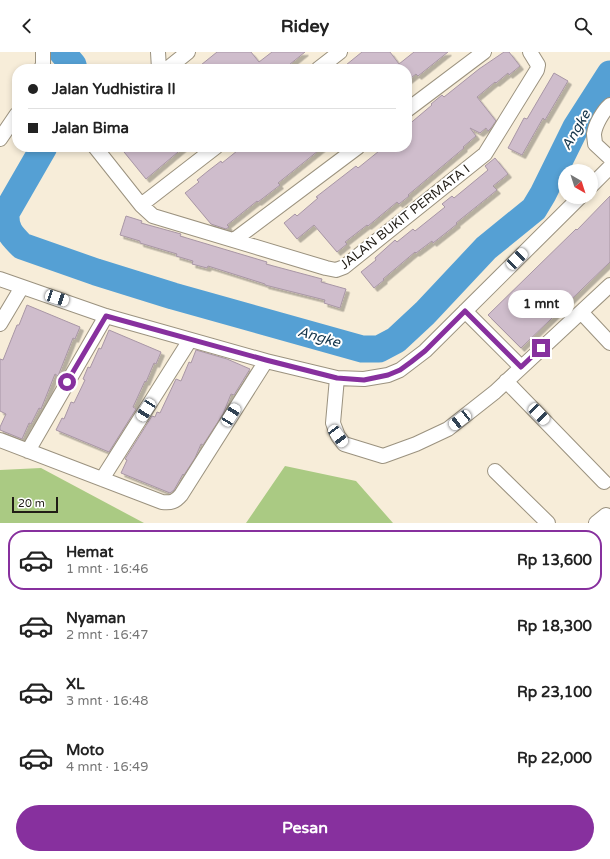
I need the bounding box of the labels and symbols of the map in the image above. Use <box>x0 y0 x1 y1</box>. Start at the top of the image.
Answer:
water label: Angke <box>558 106 595 153</box>
street label: JALAN BUKIT PERMATA I <box>337 161 473 273</box>
north arrow <box>558 164 598 204</box>
car <box>504 246 530 272</box>
car <box>44 289 70 307</box>
callout: 1 mnt <box>508 290 574 318</box>
water label: Angke <box>296 323 343 351</box>
route end <box>532 339 550 357</box>
route start <box>58 373 76 391</box>
car <box>134 397 158 423</box>
car <box>526 401 552 427</box>
car <box>220 402 242 428</box>
car <box>447 408 473 432</box>
car <box>326 423 350 449</box>
scale bar <box>12 495 58 514</box>

